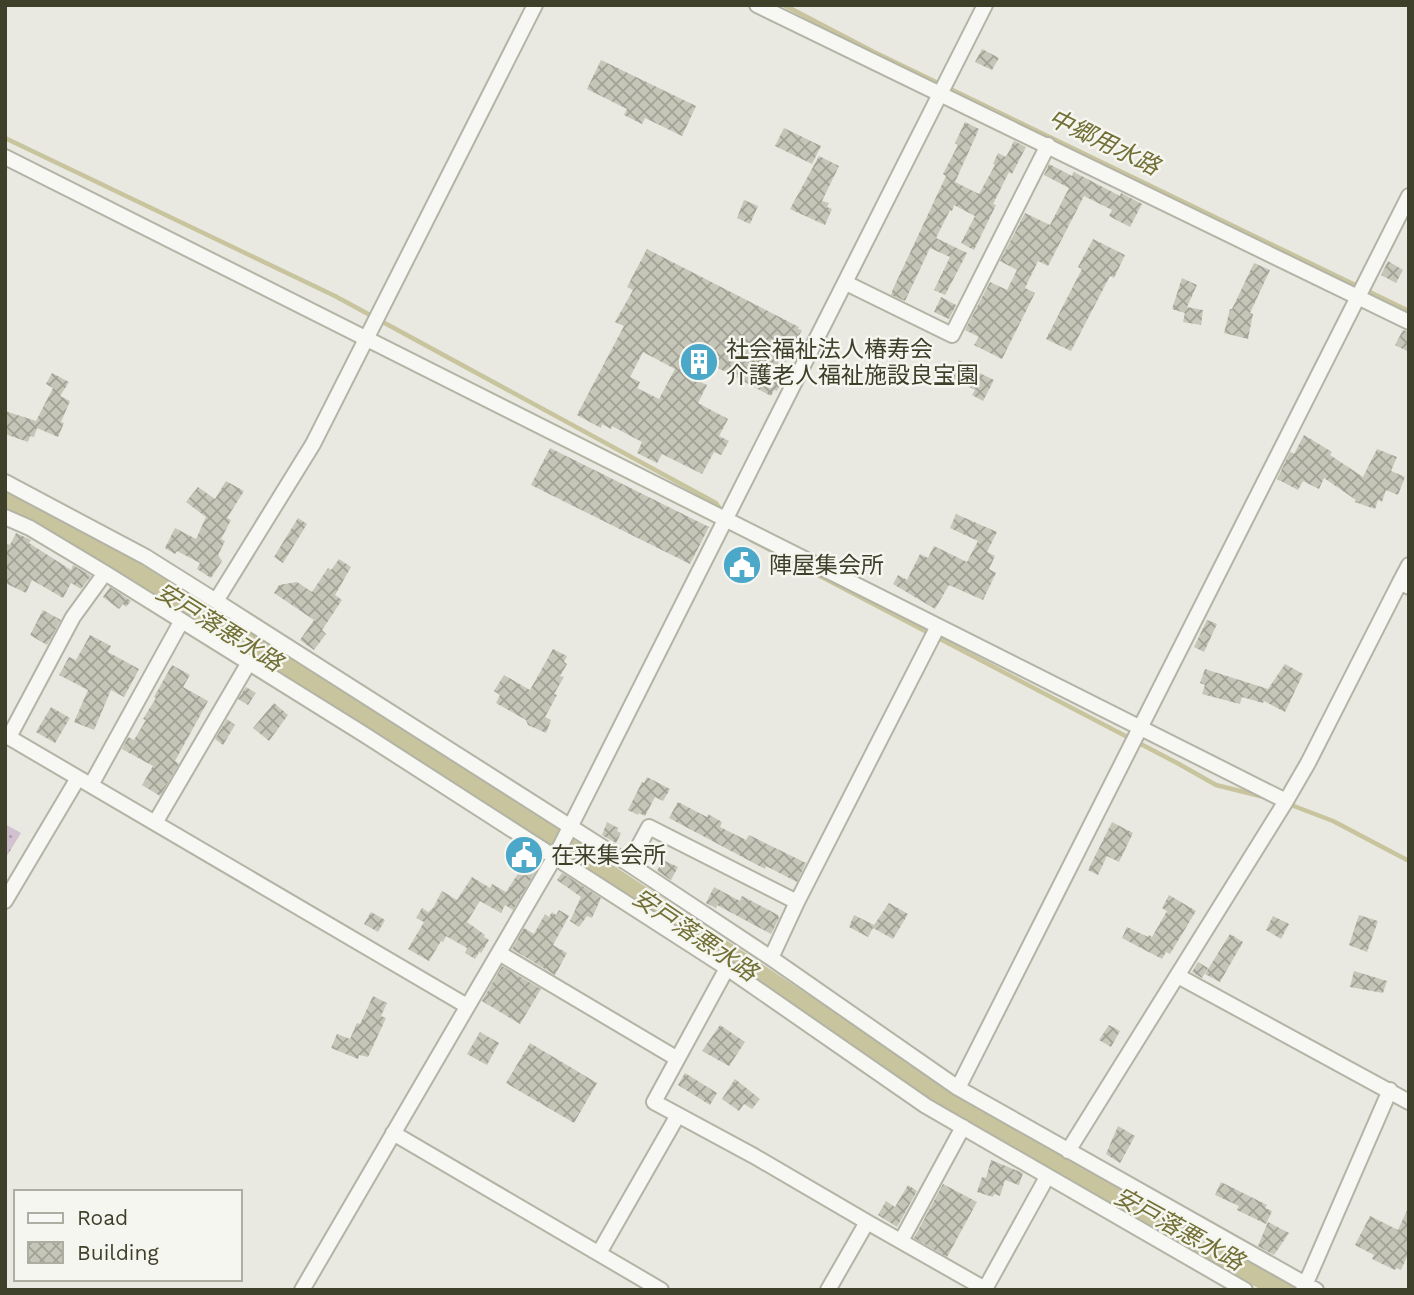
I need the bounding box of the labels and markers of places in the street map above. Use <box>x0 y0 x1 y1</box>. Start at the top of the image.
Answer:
place label: 社会福祉法人椿寿会 介護老人福祉施設良宝園 <box>726 336 979 389</box>
building icon: 社会福祉法人椿寿会 介護老人福祉施設良宝園 <box>678 341 720 383</box>
public building icon: 陣屋集会所 <box>721 544 763 586</box>
place label: 陣屋集会所 <box>769 552 884 579</box>
public building icon: 在来集会所 <box>503 834 545 876</box>
place label: 在来集会所 <box>551 842 666 869</box>

